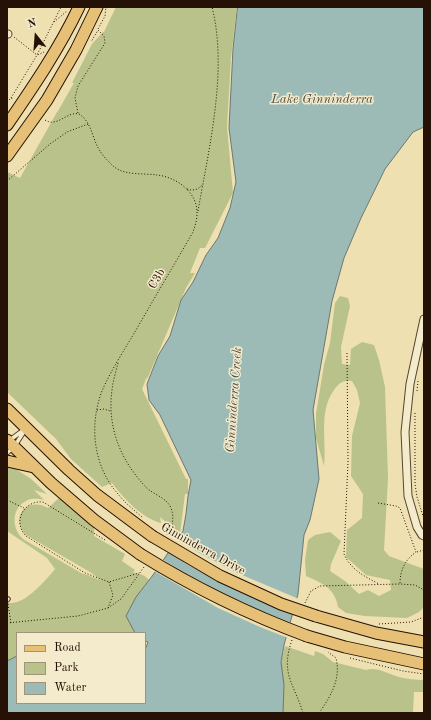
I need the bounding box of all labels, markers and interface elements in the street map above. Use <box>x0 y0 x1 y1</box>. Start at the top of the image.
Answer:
north arrow <box>16 16 56 56</box>
text: N <box>27 18 38 31</box>
water label: Lake Ginninderra <box>271 92 373 108</box>
street label: C3b <box>145 266 169 292</box>
water label: Ginninderra Creek <box>223 347 245 453</box>
street label: Ginninderra Drive <box>158 520 248 578</box>
legend <box>16 632 146 704</box>
text: Road <box>54 642 81 654</box>
text: Park <box>54 662 79 674</box>
text: Water <box>54 682 86 694</box>

